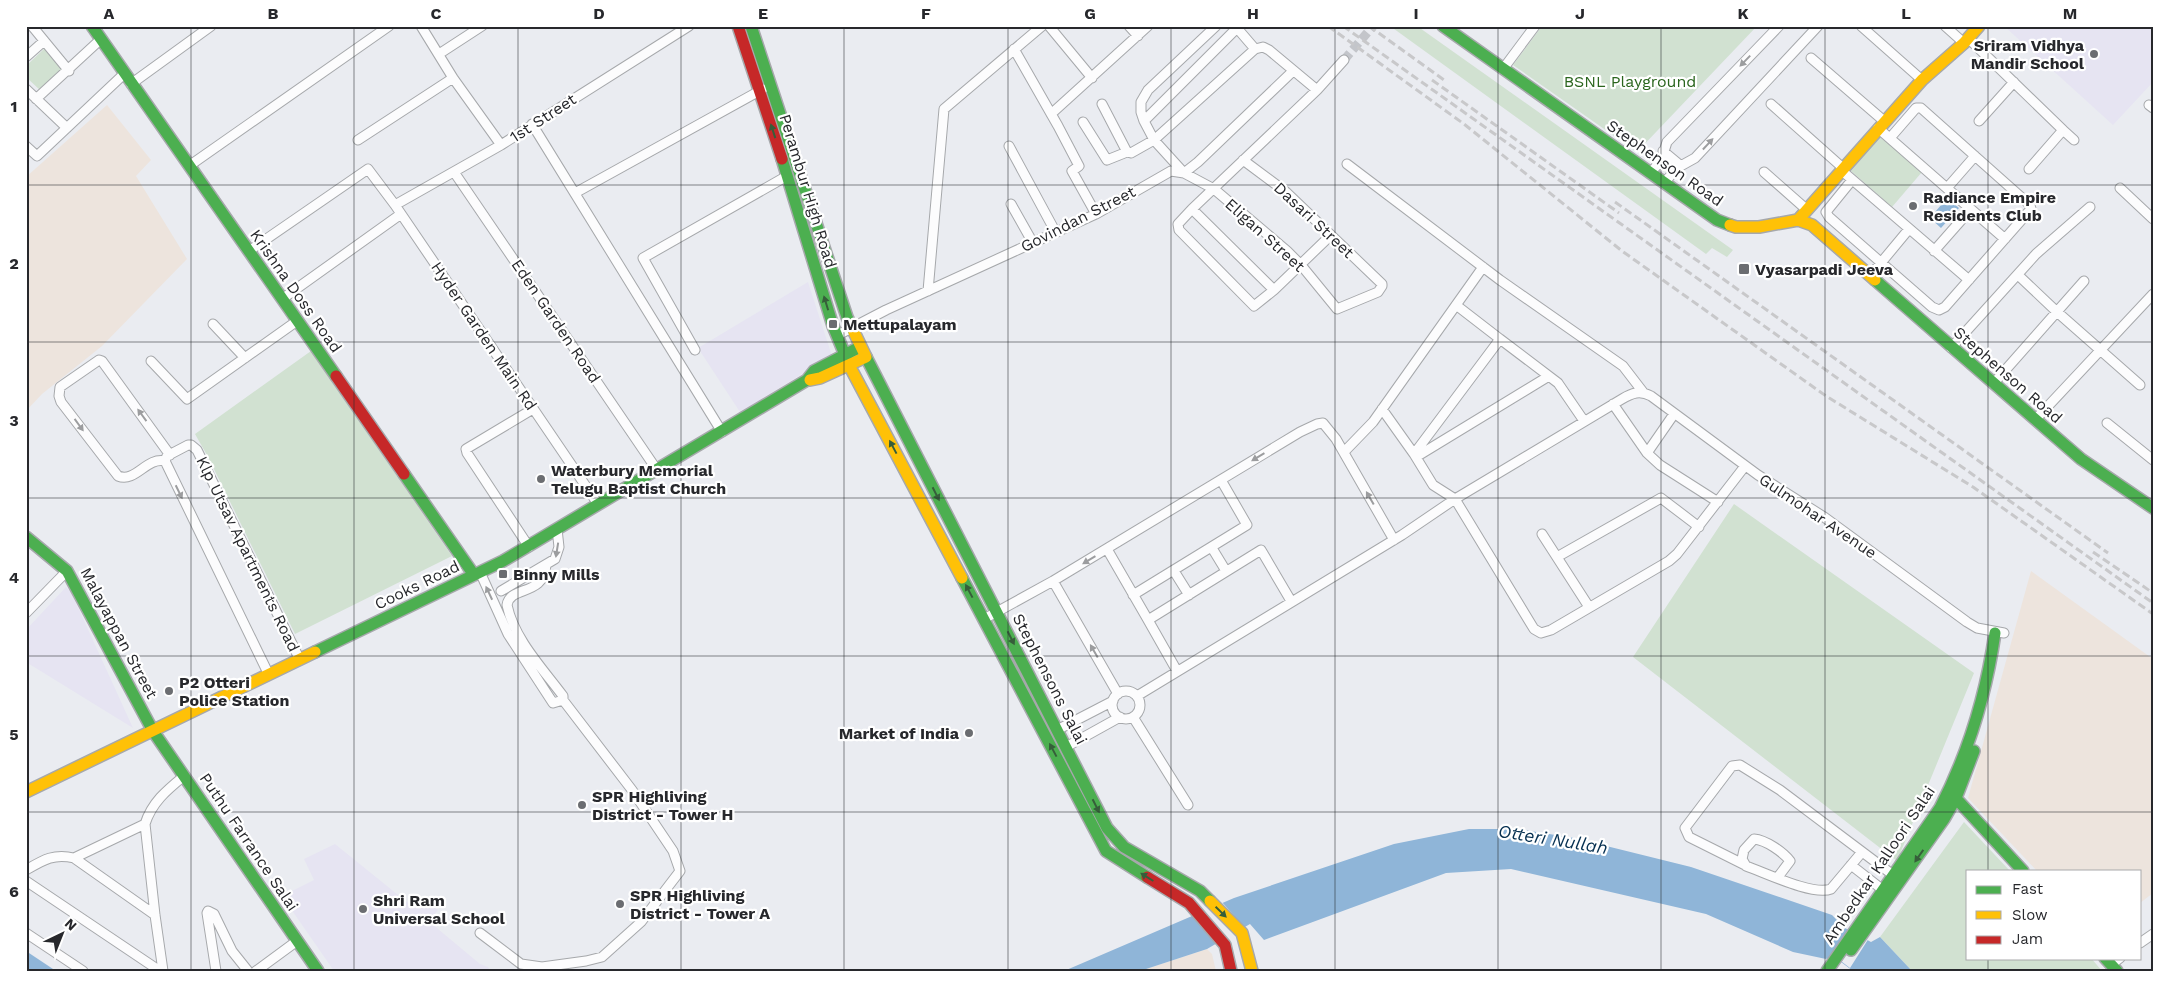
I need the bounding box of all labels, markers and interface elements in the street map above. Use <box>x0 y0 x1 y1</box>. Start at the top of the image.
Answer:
text: A <box>104 4 115 23</box>
text: B <box>268 4 279 23</box>
text: C <box>431 4 442 23</box>
text: D <box>593 4 605 23</box>
text: E <box>758 4 768 23</box>
text: F <box>921 4 931 23</box>
text: G <box>1084 4 1096 23</box>
text: H <box>1247 4 1259 23</box>
text: I <box>1413 4 1419 23</box>
text: J <box>1575 4 1585 23</box>
text: K <box>1737 4 1749 23</box>
text: L <box>1901 4 1911 23</box>
text: M <box>2063 4 2077 23</box>
place label: Sriram Vidhya Mandir School <box>1971 36 2085 73</box>
marker: Sriram Vidhya Mandir School <box>2088 48 2100 60</box>
one-way arrow <box>1739 55 1751 67</box>
park label: BSNL Playground <box>1564 72 1696 91</box>
street label: 1st Street <box>506 89 580 146</box>
text: 1 <box>11 97 17 116</box>
street label: Perambur High Road <box>776 112 840 270</box>
street label: Stephenson Road <box>1603 116 1727 210</box>
one-way arrow <box>769 123 777 138</box>
one-way arrow <box>1702 138 1714 150</box>
street label: Dasari Street <box>1270 178 1358 262</box>
street label: Govindan Street <box>1017 182 1139 256</box>
place label: Radiance Empire Residents Club <box>1923 188 2056 225</box>
street label: Eligan Street <box>1221 194 1309 276</box>
marker: Radiance Empire Residents Club <box>1907 200 1919 212</box>
street label: Krishna Doss Road <box>246 226 346 356</box>
text: 2 <box>9 254 19 273</box>
street label: Eden Garden Road <box>508 256 604 386</box>
street label: Hyder Garden Main Rd <box>427 258 541 414</box>
place label: Vyasarpadi Jeeva <box>1755 260 1894 279</box>
marker: Vyasarpadi Jeeva <box>1737 262 1751 276</box>
one-way arrow <box>822 295 830 310</box>
place label: Mettupalayam <box>843 315 956 334</box>
marker: Mettupalayam <box>827 318 839 330</box>
street label: Stephenson Road <box>1950 323 2066 427</box>
one-way arrow <box>137 408 147 422</box>
text: 3 <box>9 411 19 430</box>
one-way arrow <box>73 418 84 431</box>
one-way arrow <box>889 440 897 455</box>
street label: Klp Utsav Apartments Road <box>192 453 304 655</box>
one-way arrow <box>1251 453 1264 462</box>
place label: Waterbury Memorial Telugu Baptist Church <box>551 461 726 498</box>
street label: Gulmohar Avenue <box>1756 470 1880 562</box>
marker: Waterbury Memorial Telugu Baptist Church <box>535 473 547 485</box>
one-way arrow <box>176 485 184 499</box>
one-way arrow <box>932 487 940 501</box>
one-way arrow <box>1366 490 1374 505</box>
one-way arrow <box>553 542 561 558</box>
one-way arrow <box>1082 555 1095 564</box>
street label: Cooks Road <box>371 556 463 614</box>
street label: Malayappan Street <box>76 564 162 702</box>
place label: Binny Mills <box>513 565 600 584</box>
text: 4 <box>9 568 19 587</box>
marker: Binny Mills <box>497 568 509 580</box>
one-way arrow <box>965 584 973 598</box>
one-way arrow <box>485 586 493 600</box>
street label: Stephensons Salai <box>1009 610 1091 748</box>
one-way arrow <box>1007 631 1015 646</box>
one-way arrow <box>1089 645 1098 658</box>
place label: P2 Otteri Police Station <box>179 673 289 710</box>
marker: P2 Otteri Police Station <box>163 685 175 697</box>
place label: Market of India <box>839 724 960 743</box>
text: 5 <box>9 725 19 744</box>
marker: Market of India <box>963 727 975 739</box>
one-way arrow <box>1049 743 1057 757</box>
street label: Puthu Farrance Salai <box>196 769 302 915</box>
street label: Ambedkar Kalloori Salai <box>1819 782 1939 948</box>
place label: SPR Highliving District - Tower H <box>592 787 733 824</box>
marker: SPR Highliving District - Tower H <box>576 799 588 811</box>
one-way arrow <box>1092 799 1100 813</box>
water label: Otteri Nullah <box>1497 820 1609 858</box>
one-way arrow <box>1914 849 1924 863</box>
legend <box>1966 870 2142 960</box>
one-way arrow <box>1141 872 1154 881</box>
text: Fast <box>2012 880 2044 898</box>
text: 6 <box>9 882 19 901</box>
place label: SPR Highliving District - Tower A <box>630 886 770 923</box>
place label: Shri Ram Universal School <box>373 891 506 928</box>
marker: SPR Highliving District - Tower A <box>614 898 626 910</box>
marker: Shri Ram Universal School <box>357 903 369 915</box>
one-way arrow <box>1215 906 1227 918</box>
text: Slow <box>2012 906 2048 924</box>
north arrow <box>38 910 88 960</box>
text: N <box>62 915 80 934</box>
text: Jam <box>2012 930 2043 948</box>

